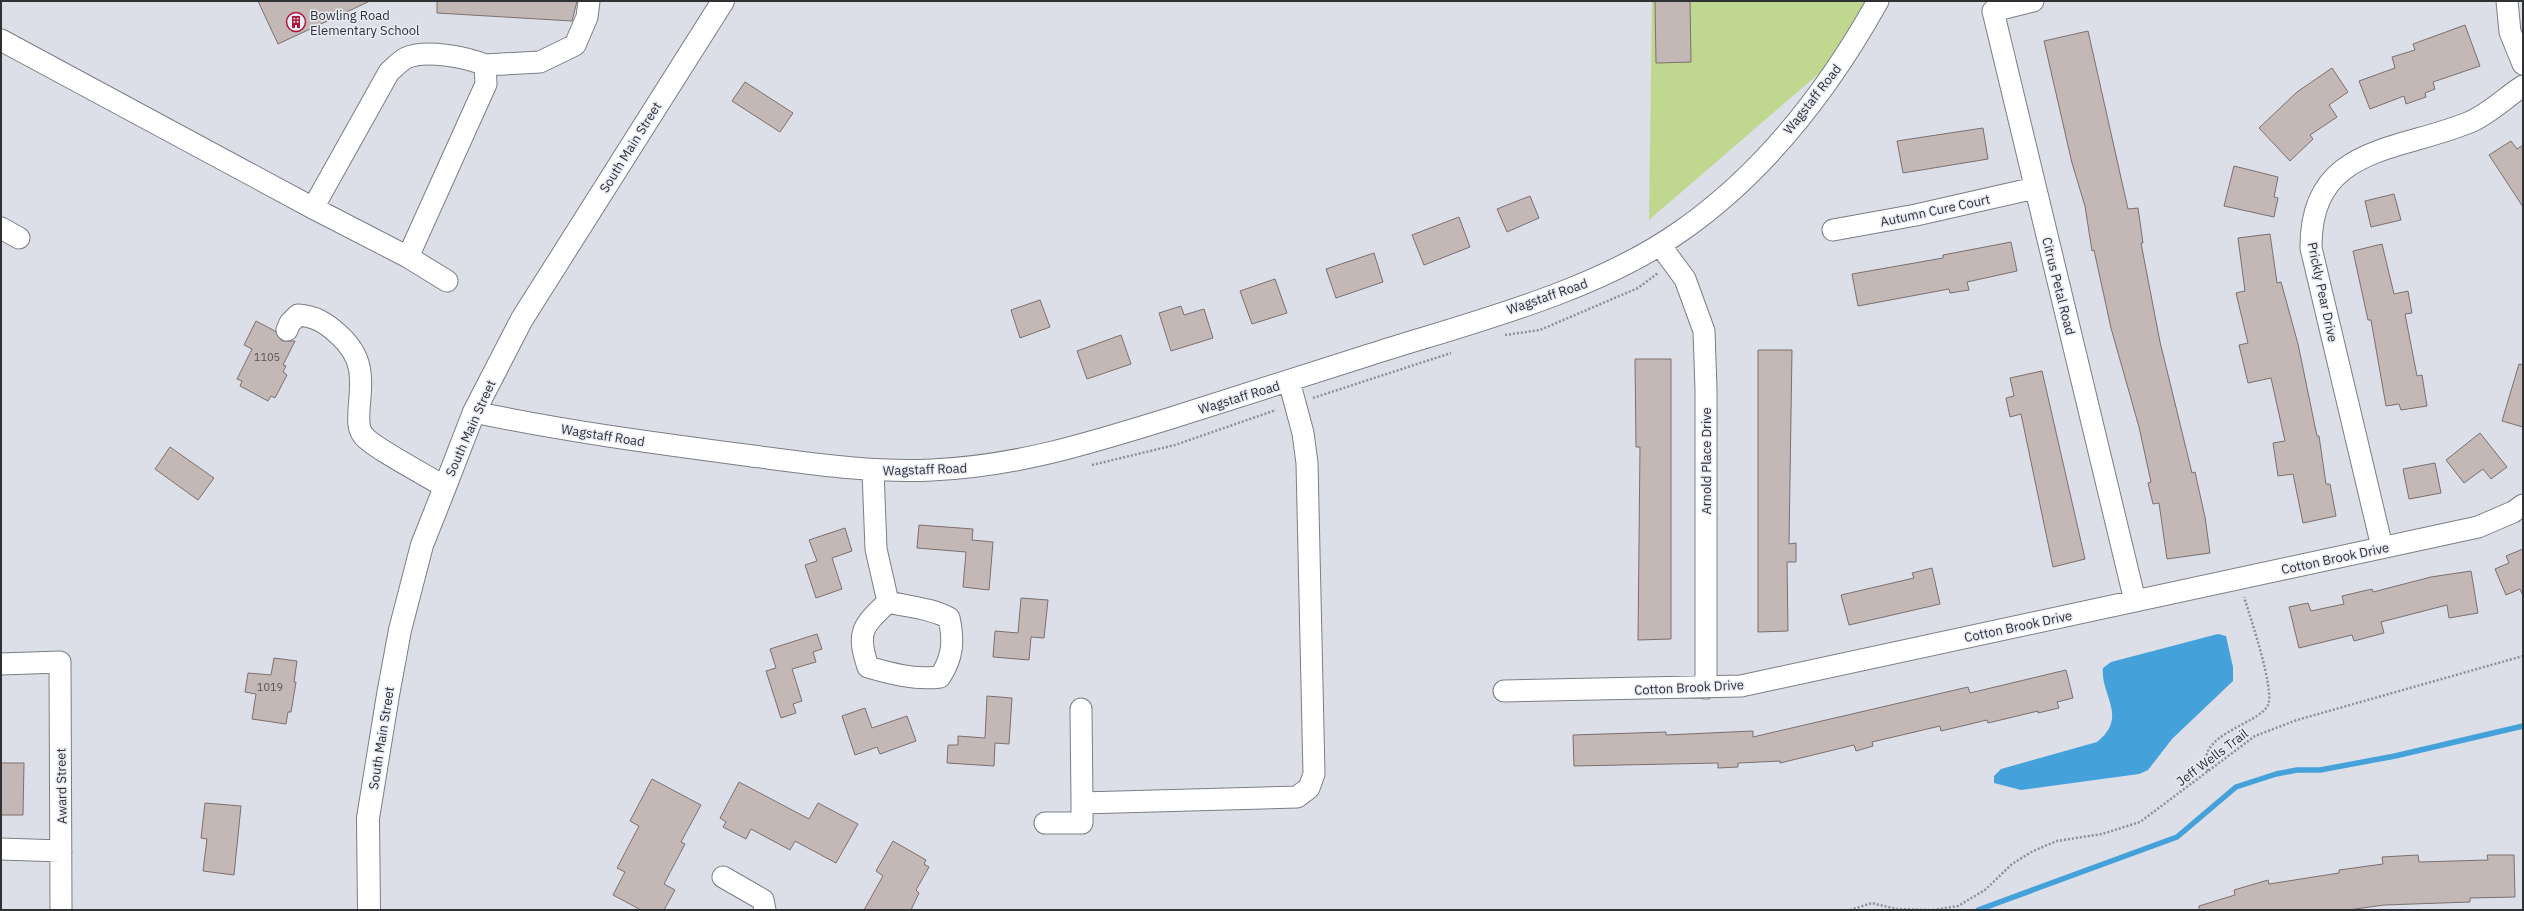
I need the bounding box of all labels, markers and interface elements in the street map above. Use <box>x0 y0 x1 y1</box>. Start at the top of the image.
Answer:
place label: Bowling Road Elementary School <box>310 7 420 39</box>
building icon: Bowling Road Elementary School <box>285 11 307 33</box>
street label: Wagstaff Road <box>1780 61 1845 138</box>
street label: South Main Street <box>596 99 665 196</box>
street label: Autumn Cure Court <box>1879 191 1992 230</box>
street label: Citrus Petal Road <box>2038 235 2079 337</box>
street label: Prickly Pear Drive <box>2304 241 2341 344</box>
street label: Wagstaff Road <box>1504 275 1590 318</box>
house number: 1105 <box>254 350 280 364</box>
street label: South Main Street <box>442 377 499 479</box>
street label: Wagstaff Road <box>1196 377 1282 418</box>
street label: Arnold Place Drive <box>1698 407 1715 515</box>
street label: Wagstaff Road <box>560 420 646 450</box>
street label: Wagstaff Road <box>883 460 967 479</box>
street label: Cotton Brook Drive <box>2280 539 2391 578</box>
street label: Cotton Brook Drive <box>1963 607 2074 646</box>
street label: Cotton Brook Drive <box>1634 676 1744 699</box>
house number: 1019 <box>257 680 283 694</box>
street label: South Main Street <box>365 685 398 791</box>
street label: Jeff Wells Trail <box>2173 725 2252 790</box>
street label: Award Street <box>52 748 71 824</box>

